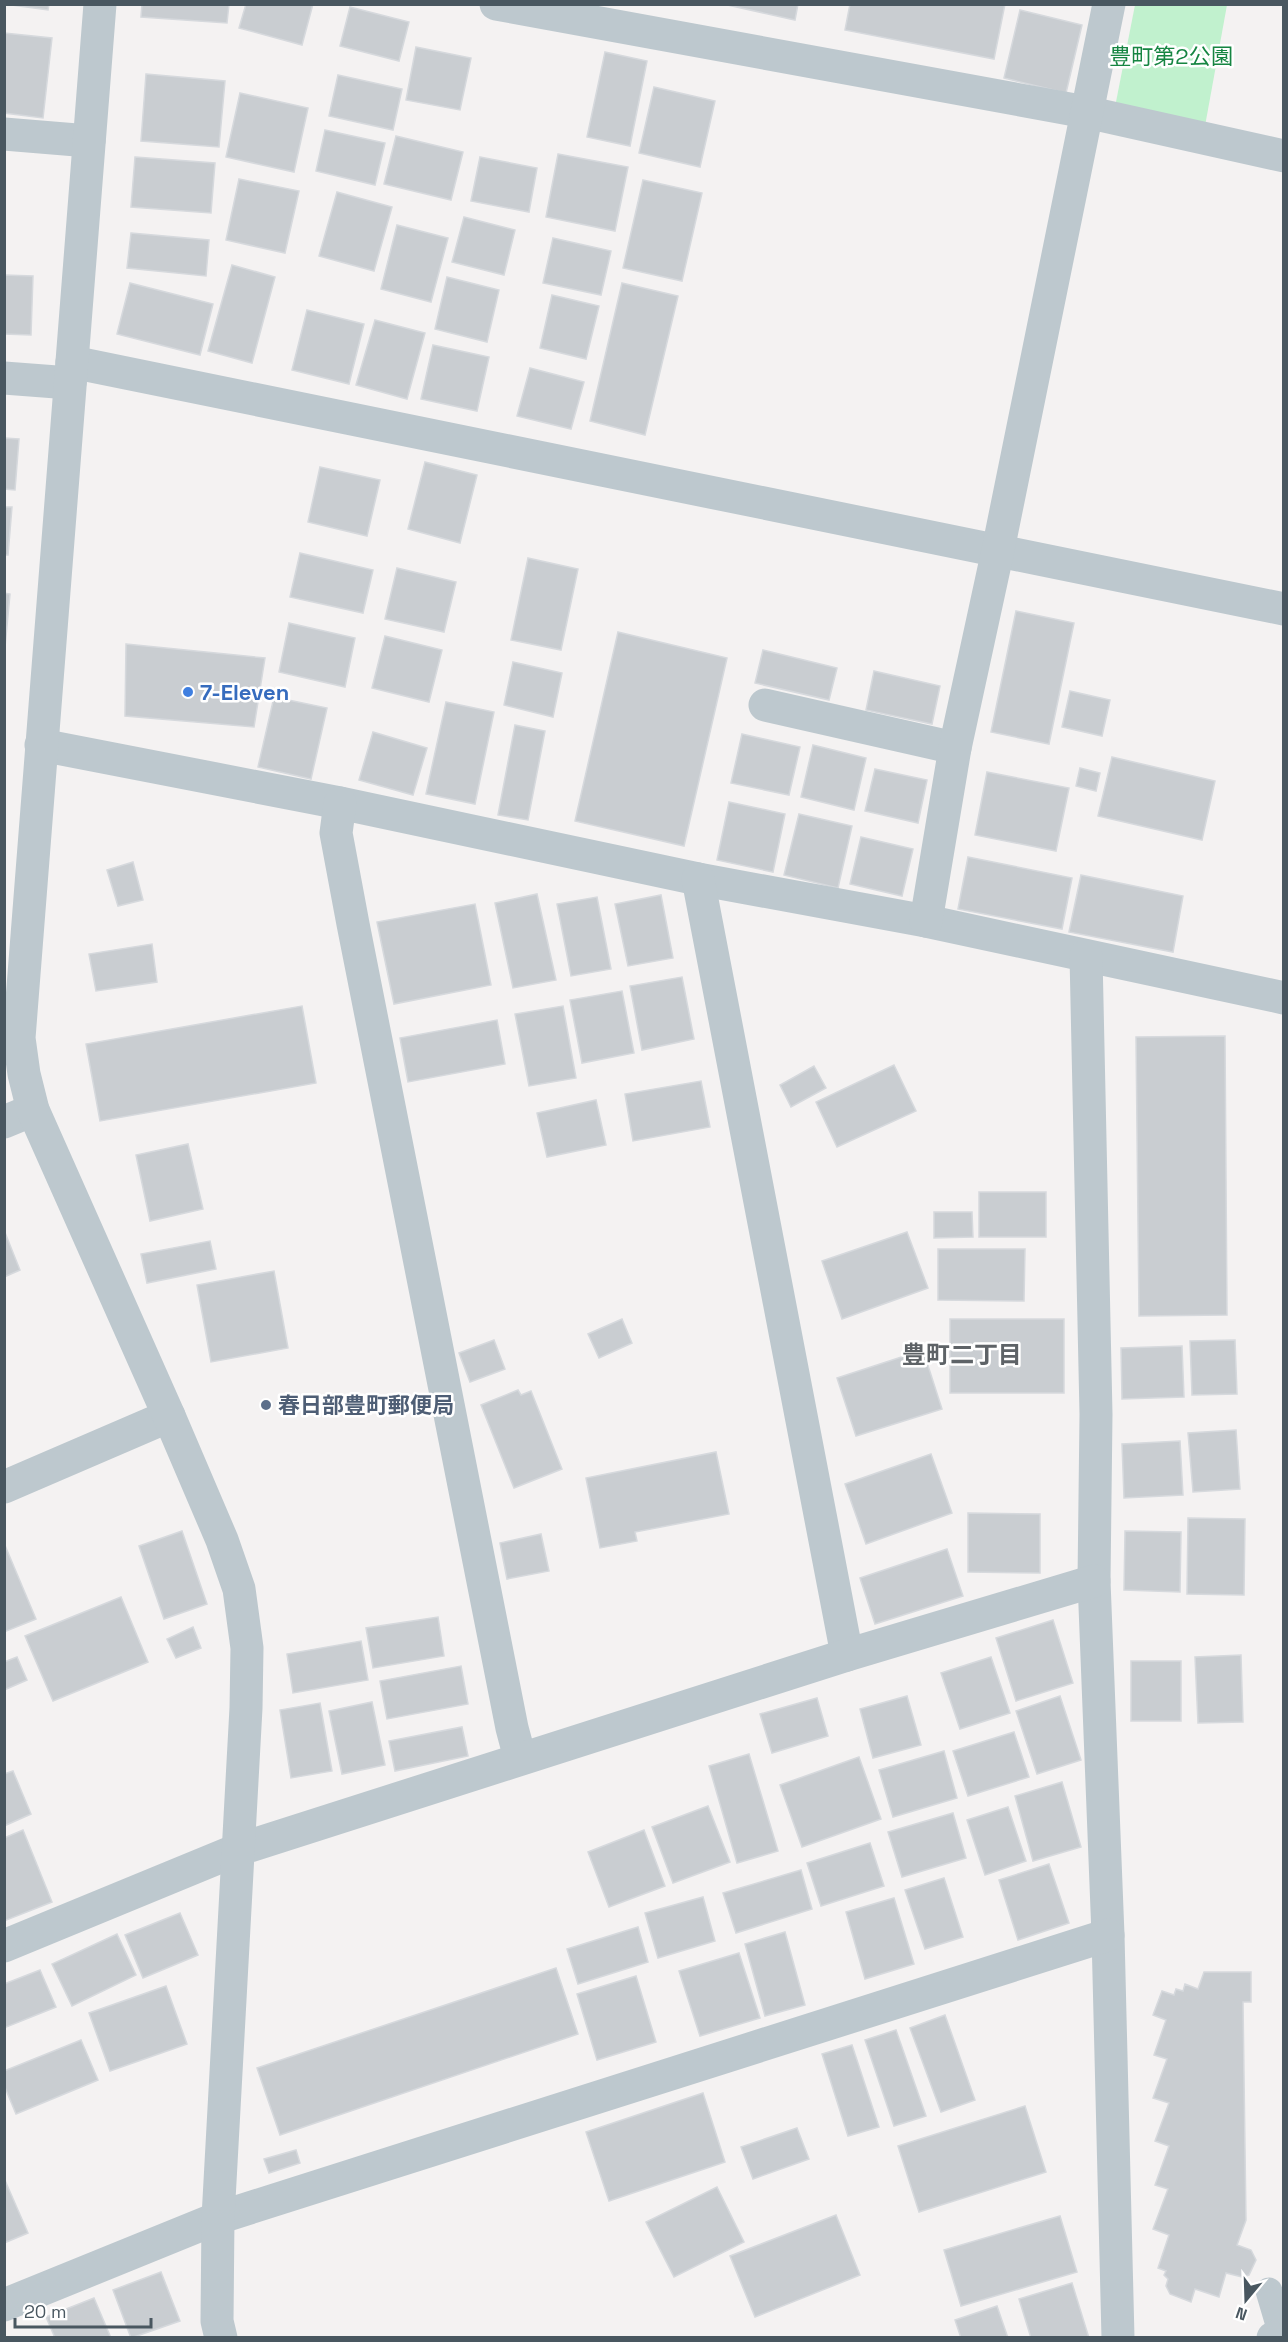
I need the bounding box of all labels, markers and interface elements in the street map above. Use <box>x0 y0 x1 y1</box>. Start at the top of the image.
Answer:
park label: 豊町第2公園 <box>1109 42 1233 70</box>
place label: 7-Eleven <box>200 678 289 706</box>
marker: 7-Eleven <box>181 685 195 699</box>
district label: 豊町二丁目 <box>902 1339 1022 1370</box>
place label: 春日部豊町郵便局 <box>278 1391 454 1419</box>
marker: 春日部豊町郵便局 <box>259 1398 273 1412</box>
north arrow <box>1216 2270 1276 2330</box>
scale bar <box>15 2291 152 2329</box>
text: 20 m <box>24 2300 67 2323</box>
text: N <box>1233 2302 1250 2325</box>

